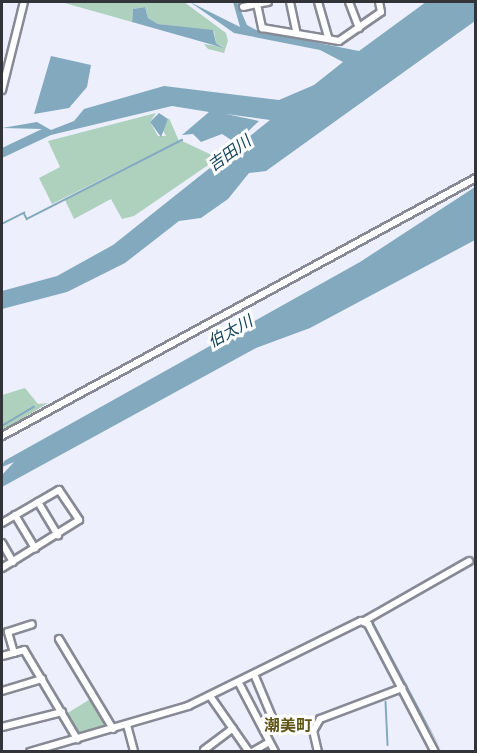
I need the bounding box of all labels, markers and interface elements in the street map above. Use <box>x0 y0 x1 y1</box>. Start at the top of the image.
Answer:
water label: 吉田川 <box>204 131 254 175</box>
water label: 伯太川 <box>204 311 256 351</box>
district label: 潮美町 <box>264 715 312 735</box>

